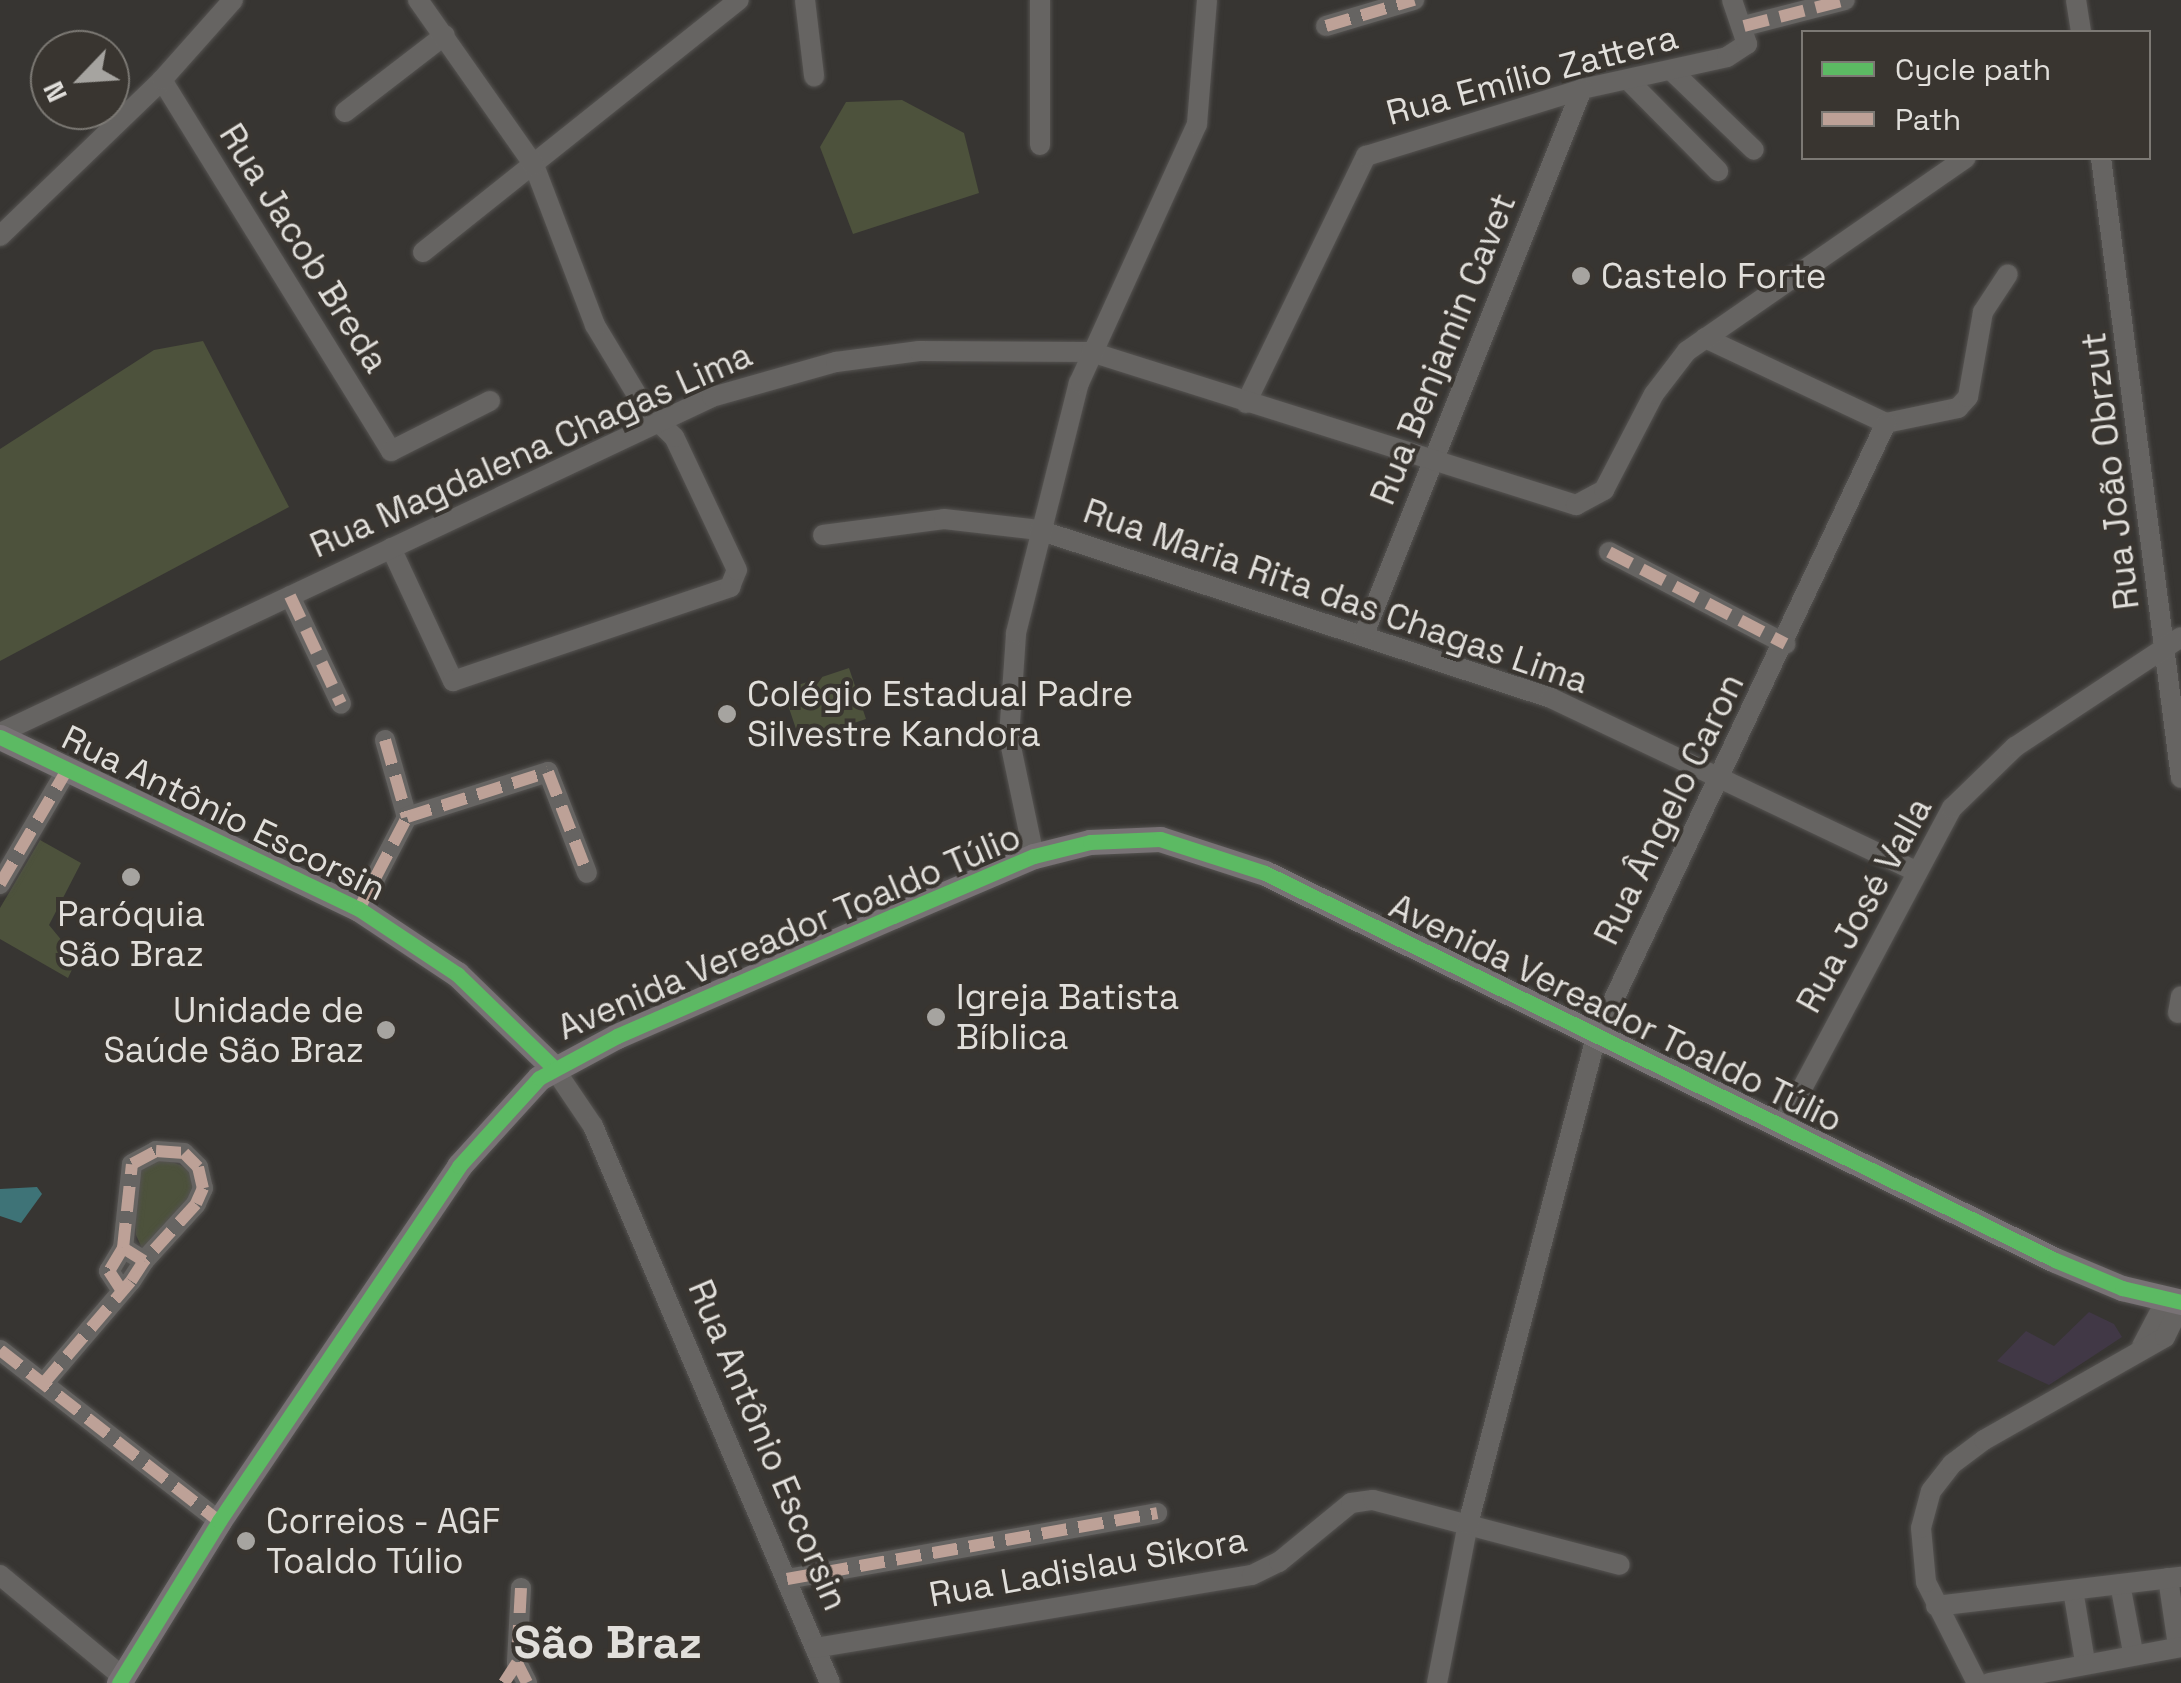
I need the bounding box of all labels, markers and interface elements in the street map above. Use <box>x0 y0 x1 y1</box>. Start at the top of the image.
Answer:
street label: Rua Emílio Zattera <box>1382 16 1682 134</box>
north arrow <box>30 30 130 130</box>
legend <box>1801 30 2151 160</box>
text: Cycle path <box>1895 50 2051 89</box>
text: N <box>34 76 75 108</box>
text: Path <box>1895 100 1961 139</box>
street label: Rua Jacob Breda <box>211 116 397 380</box>
street label: Rua Benjamin Cavet <box>1361 187 1525 511</box>
place label: Castelo Forte <box>1601 255 1827 297</box>
marker: Castelo Forte <box>1570 265 1592 287</box>
street label: Rua João Obrzut <box>2072 330 2148 612</box>
street label: Rua Magdalena Chagas Lima <box>304 333 758 567</box>
street label: Rua Maria Rita das Chagas Lima <box>1078 490 1594 702</box>
street label: Rua Ângelo Caron <box>1585 666 1753 952</box>
place label: Colégio Estadual Padre Silvestre Kandora <box>747 673 1133 755</box>
marker: Colégio Estadual Padre Silvestre Kandora <box>716 703 738 725</box>
street label: Rua Antônio Escorsin <box>55 716 393 910</box>
street label: Rua José Valla <box>1787 790 1941 1020</box>
street label: Avenida Vereador Toaldo Túlio <box>550 815 1028 1049</box>
marker: Paróquia São Braz <box>120 866 142 888</box>
street label: Avenida Vereador Toaldo Túlio <box>1382 884 1850 1142</box>
place label: Paróquia São Braz <box>57 893 205 975</box>
place label: Igreja Batista Bíblica <box>956 976 1179 1058</box>
place label: Unidade de Saúde São Braz <box>103 989 364 1071</box>
marker: Igreja Batista Bíblica <box>925 1006 947 1028</box>
marker: Unidade de Saúde São Braz <box>373 1017 399 1043</box>
street label: Rua Antônio Escorsin <box>679 1273 857 1617</box>
place label: Correios - AGF Toaldo Túlio <box>266 1500 503 1582</box>
street label: Rua Ladislau Sikora <box>926 1518 1250 1616</box>
marker: Correios - AGF Toaldo Túlio <box>235 1530 257 1552</box>
district label: São Braz <box>514 1616 702 1670</box>

